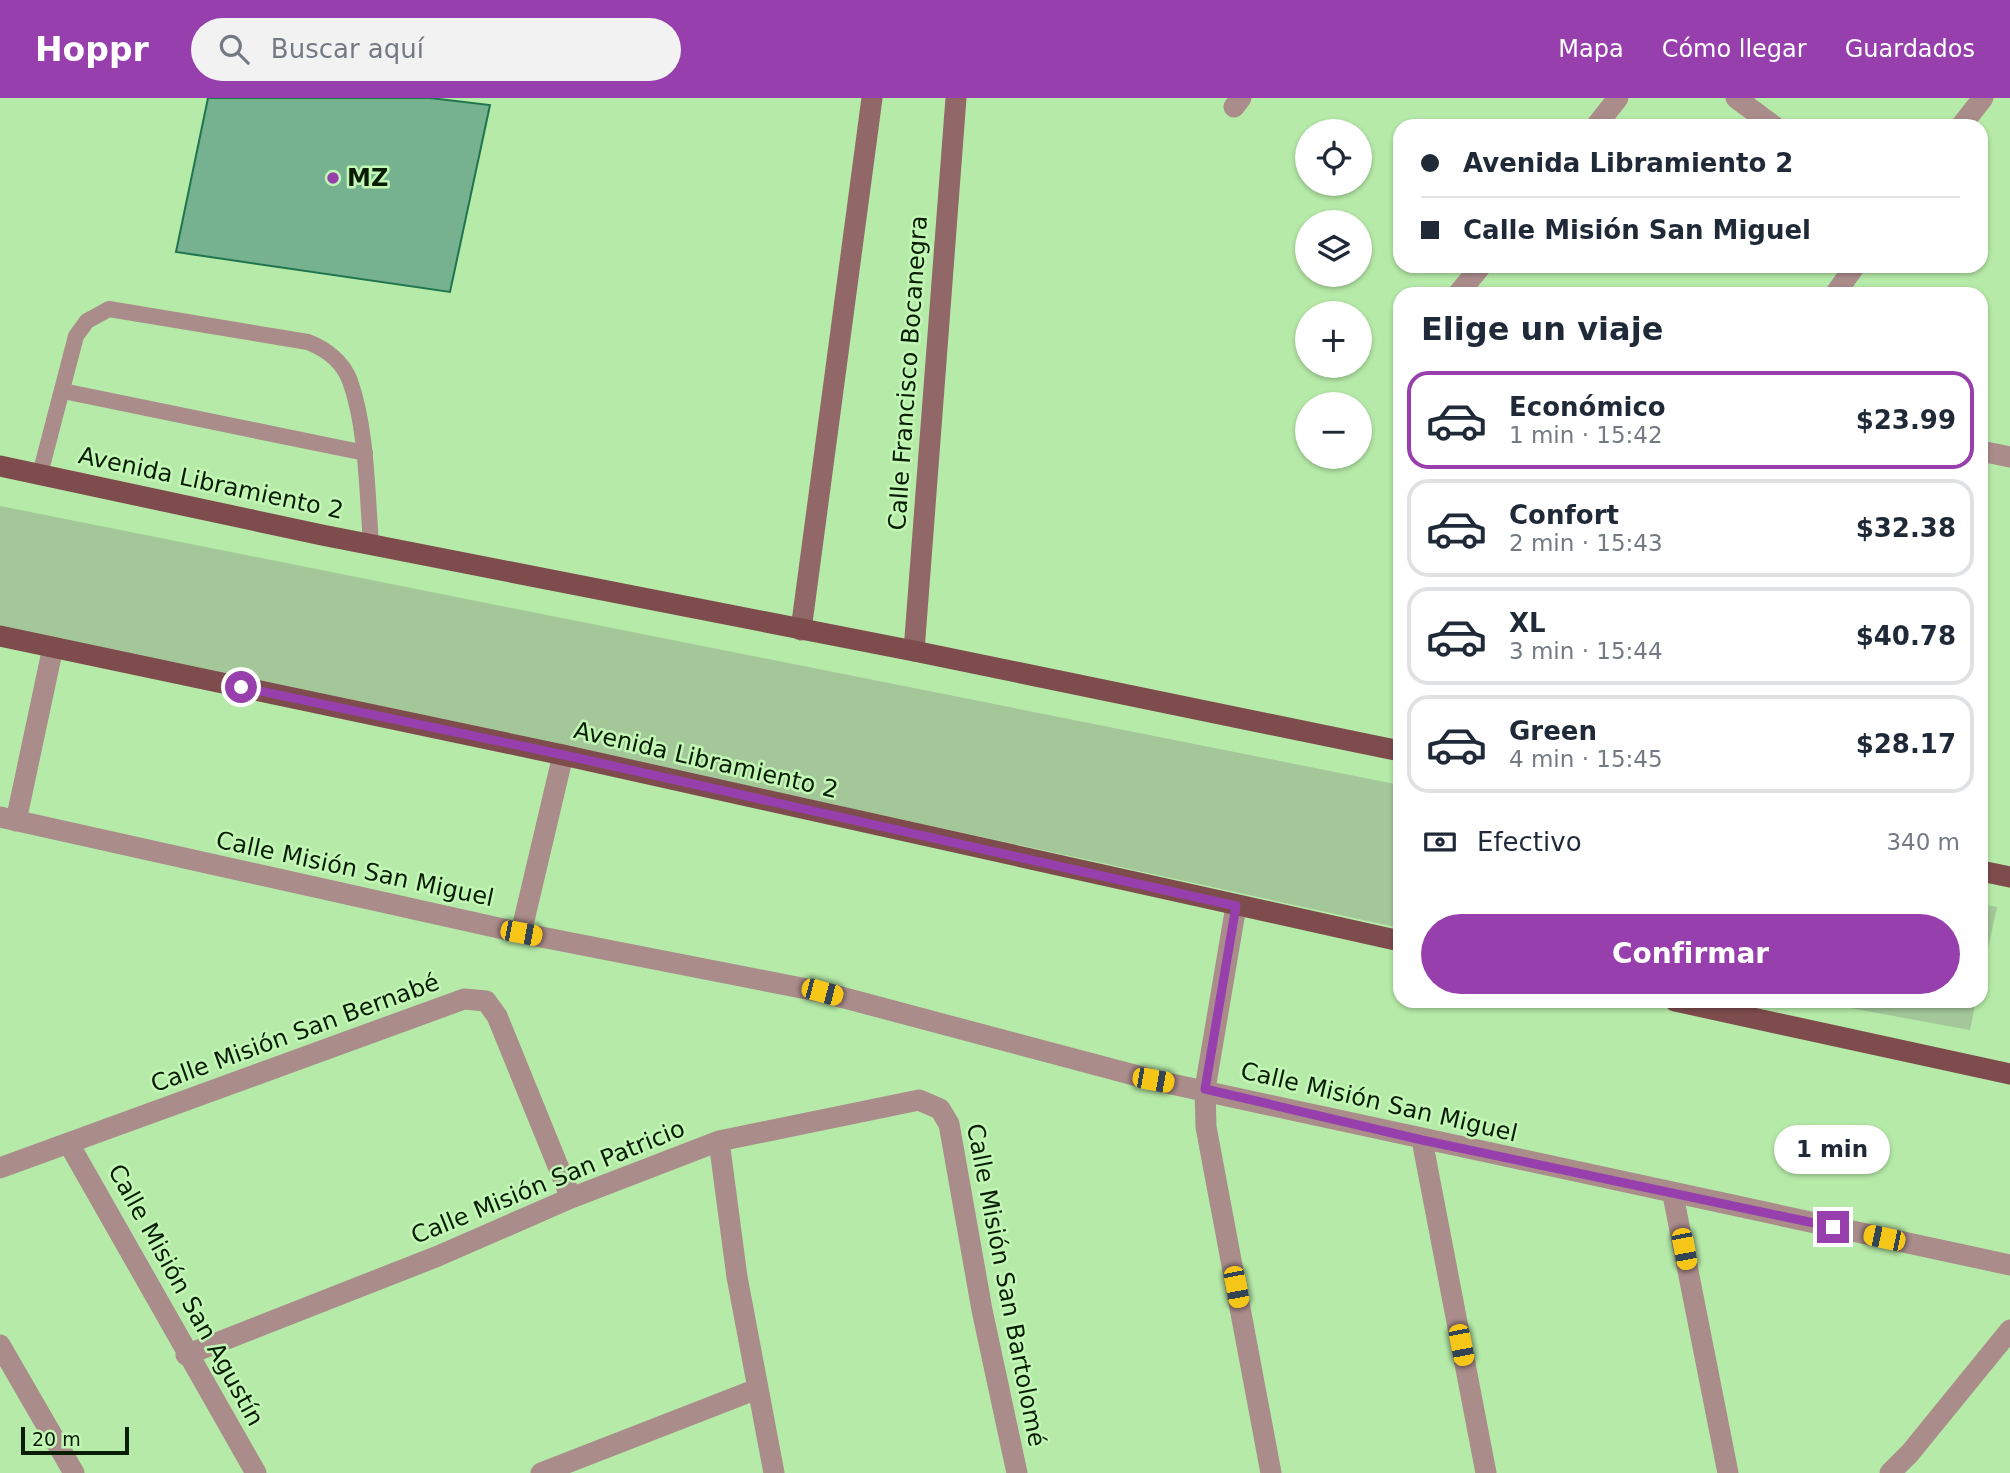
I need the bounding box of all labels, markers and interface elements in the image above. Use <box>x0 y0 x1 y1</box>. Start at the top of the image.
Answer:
search box <box>191 18 681 81</box>
text: Hoppr <box>35 30 149 69</box>
icon: search <box>215 30 253 68</box>
text: Buscar aquí <box>271 34 424 64</box>
text: Mapa <box>1558 35 1624 63</box>
text: Cómo llegar <box>1662 35 1807 63</box>
text: Guardados <box>1845 35 1975 63</box>
map controls <box>1295 119 1372 469</box>
button: locate <box>1295 119 1372 196</box>
text: Avenida Libramiento 2 <box>1463 148 1793 178</box>
place label: MZ <box>347 164 388 192</box>
marker: MZ <box>325 170 341 186</box>
button: layers <box>1295 210 1372 287</box>
street label: Calle Francisco Bocanegra <box>883 215 933 531</box>
text: Calle Misión San Miguel <box>1463 215 1811 245</box>
button: + <box>1295 301 1372 378</box>
text: Elige un viaje <box>1421 310 1663 348</box>
icon: car <box>1425 389 1488 452</box>
button: − <box>1295 392 1372 469</box>
text: Económico <box>1509 392 1666 422</box>
text: $23.99 <box>1856 405 1956 435</box>
text: 1 min · 15:42 <box>1509 422 1663 448</box>
street label: Avenida Libramiento 2 <box>76 441 346 525</box>
icon: car <box>1425 497 1488 560</box>
text: Confort <box>1509 500 1619 530</box>
text: $32.38 <box>1856 513 1956 543</box>
text: 2 min · 15:43 <box>1509 530 1663 556</box>
icon: car <box>1425 605 1488 668</box>
text: XL <box>1509 608 1546 638</box>
text: $40.78 <box>1856 621 1956 651</box>
text: 3 min · 15:44 <box>1509 638 1663 664</box>
route start <box>225 671 257 703</box>
icon: car <box>1425 713 1488 776</box>
street label: Avenida Libramiento 2 <box>571 716 841 804</box>
text: Green <box>1509 716 1597 746</box>
text: $28.17 <box>1856 729 1956 759</box>
text: 4 min · 15:45 <box>1509 746 1663 772</box>
icon: cash <box>1421 823 1459 861</box>
street label: Calle Misión San Miguel <box>214 826 496 912</box>
text: Efectivo <box>1477 827 1582 857</box>
text: 340 m <box>1886 829 1960 855</box>
button: Confirmar <box>1421 914 1960 994</box>
car <box>499 919 544 947</box>
street label: Calle Misión San Bernabé <box>147 968 443 1098</box>
car <box>799 976 846 1008</box>
street label: Calle Misión San Miguel <box>1238 1056 1520 1148</box>
car <box>1131 1066 1176 1094</box>
street label: Calle Misión San Patricio <box>407 1114 689 1250</box>
street label: Calle Misión San Bartolomé <box>961 1121 1051 1449</box>
callout: 1 min <box>1775 1126 1891 1174</box>
text: 1 min <box>1796 1136 1868 1162</box>
street label: Calle Misión San Agustín <box>102 1159 270 1431</box>
route end <box>1817 1211 1849 1243</box>
car <box>1862 1223 1907 1253</box>
car <box>1670 1226 1699 1272</box>
car <box>1222 1264 1251 1310</box>
car <box>1447 1322 1476 1368</box>
scale bar <box>21 1424 130 1456</box>
text: 20 m <box>32 1428 81 1450</box>

